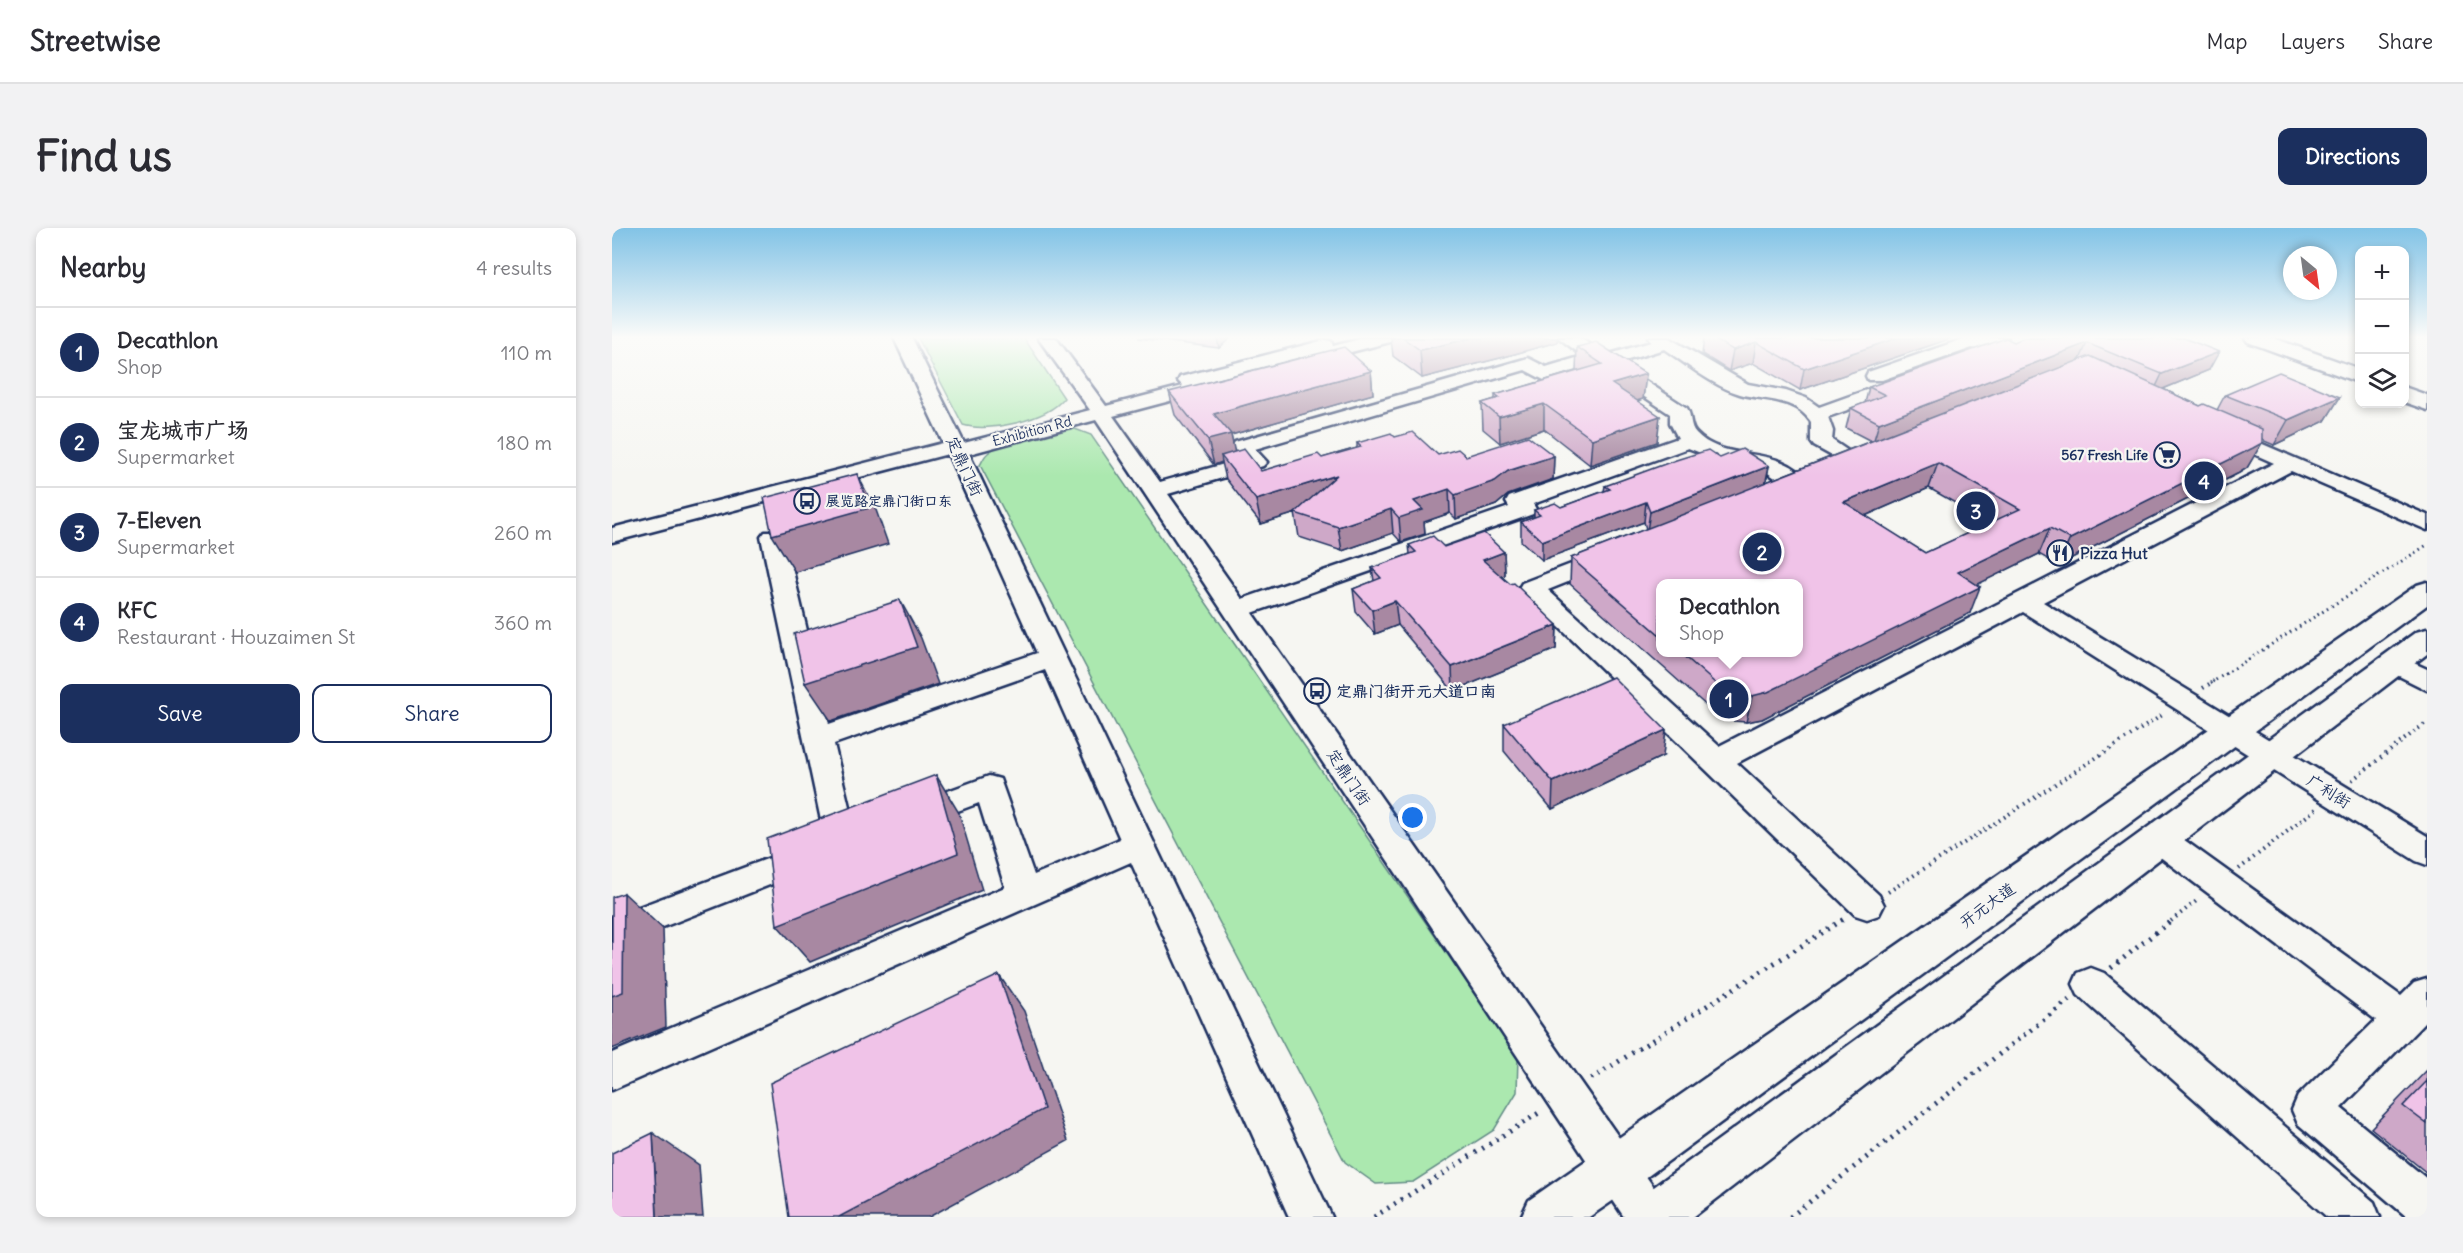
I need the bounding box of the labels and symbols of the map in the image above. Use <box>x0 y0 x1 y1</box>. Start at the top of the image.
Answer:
north arrow <box>2283 246 2337 300</box>
street label: Exhibition Rd <box>990 412 1074 450</box>
street label: 定鼎门街 <box>942 433 988 499</box>
supermarket icon: 567 Fresh Life <box>2152 440 2182 470</box>
place label: 567 Fresh Life <box>2061 446 2148 464</box>
pin: 4 <box>2184 458 2224 504</box>
bus stop icon: 展览路定鼎门街口东 <box>792 486 822 516</box>
pin: 3 <box>1956 488 1996 534</box>
place label: 展览路定鼎门街口东 <box>826 492 952 510</box>
pin: 2 <box>1742 530 1782 574</box>
restaurant icon: Pizza Hut <box>2045 538 2075 568</box>
place label: Pizza Hut <box>2080 543 2148 563</box>
bus stop icon: 定鼎门街开元大道口南 <box>1302 676 1332 706</box>
pin: 1 <box>1710 676 1748 722</box>
place label: 定鼎门街开元大道口南 <box>1336 681 1496 701</box>
street label: 定鼎门街 <box>1323 745 1375 809</box>
street label: 广利街 <box>2303 770 2355 812</box>
your location <box>1398 803 1427 832</box>
street label: 开元大道 <box>1955 878 2019 932</box>

